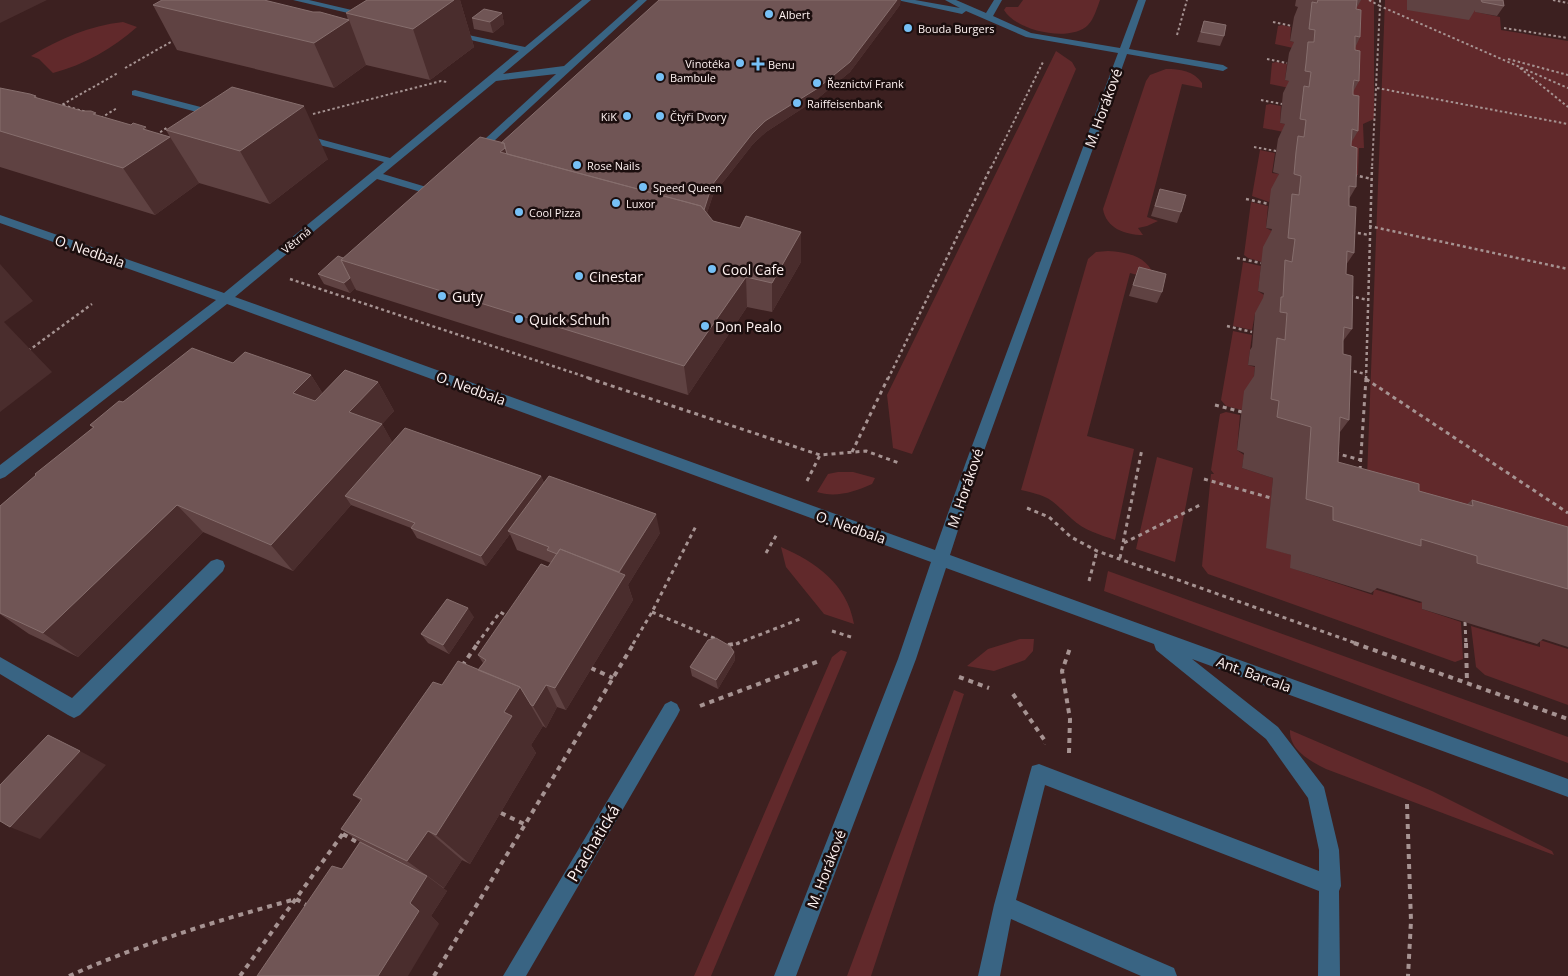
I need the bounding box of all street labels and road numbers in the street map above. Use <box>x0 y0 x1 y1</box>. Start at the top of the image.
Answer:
street label: M. Horákové <box>1080 66 1126 150</box>
street label: Větrná <box>278 223 314 257</box>
street label: O. Nedbala <box>52 230 128 272</box>
street label: O. Nedbala <box>434 367 508 409</box>
street label: M. Horákové <box>943 446 988 530</box>
street label: O. Nedbala <box>813 506 889 548</box>
street label: Ant. Barcala <box>1214 652 1294 696</box>
street label: Prachatická <box>561 800 625 886</box>
street label: M. Horákové <box>802 827 850 911</box>

